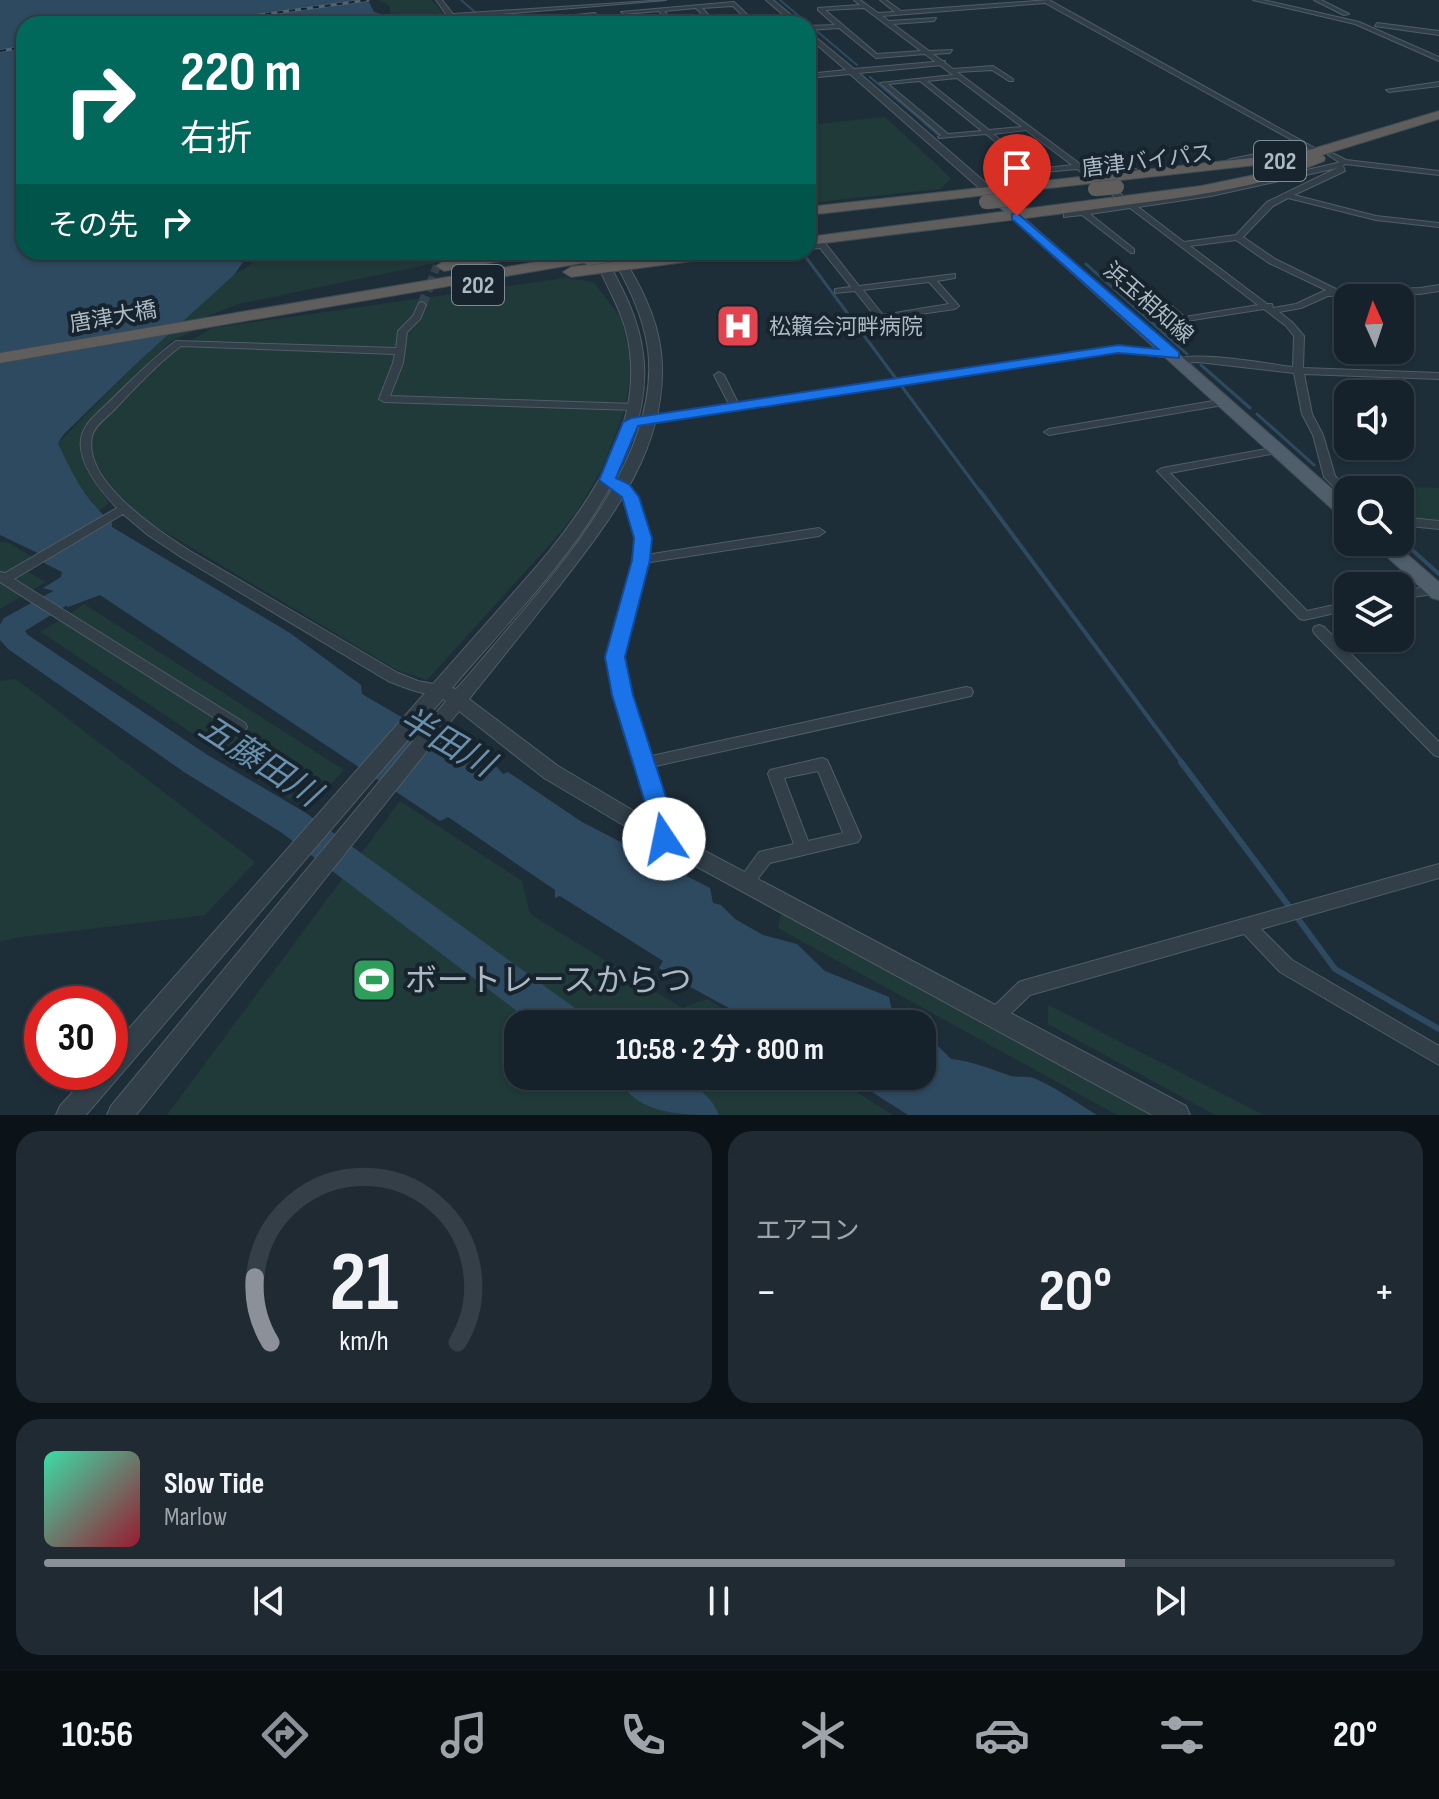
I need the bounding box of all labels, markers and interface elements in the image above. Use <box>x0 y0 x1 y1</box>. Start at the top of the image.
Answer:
text: 220 m <box>180 40 302 107</box>
icon: right <box>48 48 152 152</box>
text: 右折 <box>180 118 252 161</box>
pin <box>983 134 1051 216</box>
street label: 唐津バイパス <box>1080 140 1214 183</box>
road number: 202 <box>1254 141 1306 181</box>
icon: arrive <box>995 146 1039 190</box>
icon: right <box>154 200 198 244</box>
text: その先 <box>48 208 138 244</box>
street label: 浜玉相知線 <box>1098 257 1198 349</box>
road number: 202 <box>452 265 504 305</box>
north arrow <box>1334 284 1414 364</box>
map controls <box>1334 284 1414 652</box>
street label: 唐津大橋 <box>68 297 159 338</box>
hospital icon: 松籟会河畔病院 <box>714 302 762 350</box>
place label: 松籟会河畔病院 <box>769 314 923 341</box>
button: sound <box>1334 380 1414 460</box>
button: search <box>1334 476 1414 556</box>
button: layers <box>1334 572 1414 652</box>
water label: 半田川 <box>392 699 503 787</box>
water label: 五藤田川 <box>191 707 330 817</box>
position arrow <box>622 797 706 881</box>
sports icon: ボートレースからつ <box>350 956 398 1004</box>
place label: ボートレースからつ <box>405 962 691 1001</box>
speed limit sign: 30 <box>24 986 128 1090</box>
text: 10:58 · 2 分 · 800 m <box>616 1032 824 1068</box>
text: エアコン <box>756 1216 860 1247</box>
text: 21 <box>329 1234 398 1334</box>
text: 20° <box>1038 1256 1112 1328</box>
text: − <box>756 1266 777 1319</box>
text: + <box>1373 1266 1395 1319</box>
text: km/h <box>339 1324 388 1359</box>
text: Slow Tide <box>164 1466 264 1502</box>
text: Marlow <box>164 1502 227 1533</box>
icon: previous <box>247 1579 291 1623</box>
icon: pause <box>697 1579 741 1623</box>
icon: next <box>1148 1579 1192 1623</box>
icon: directions <box>257 1707 313 1763</box>
icon: music <box>436 1707 492 1763</box>
icon: phone <box>615 1707 671 1763</box>
icon: climate <box>795 1707 851 1763</box>
icon: car <box>974 1707 1030 1763</box>
icon: filters <box>1154 1707 1210 1763</box>
text: 10:56 <box>62 1714 133 1757</box>
text: 20° <box>1333 1714 1377 1757</box>

